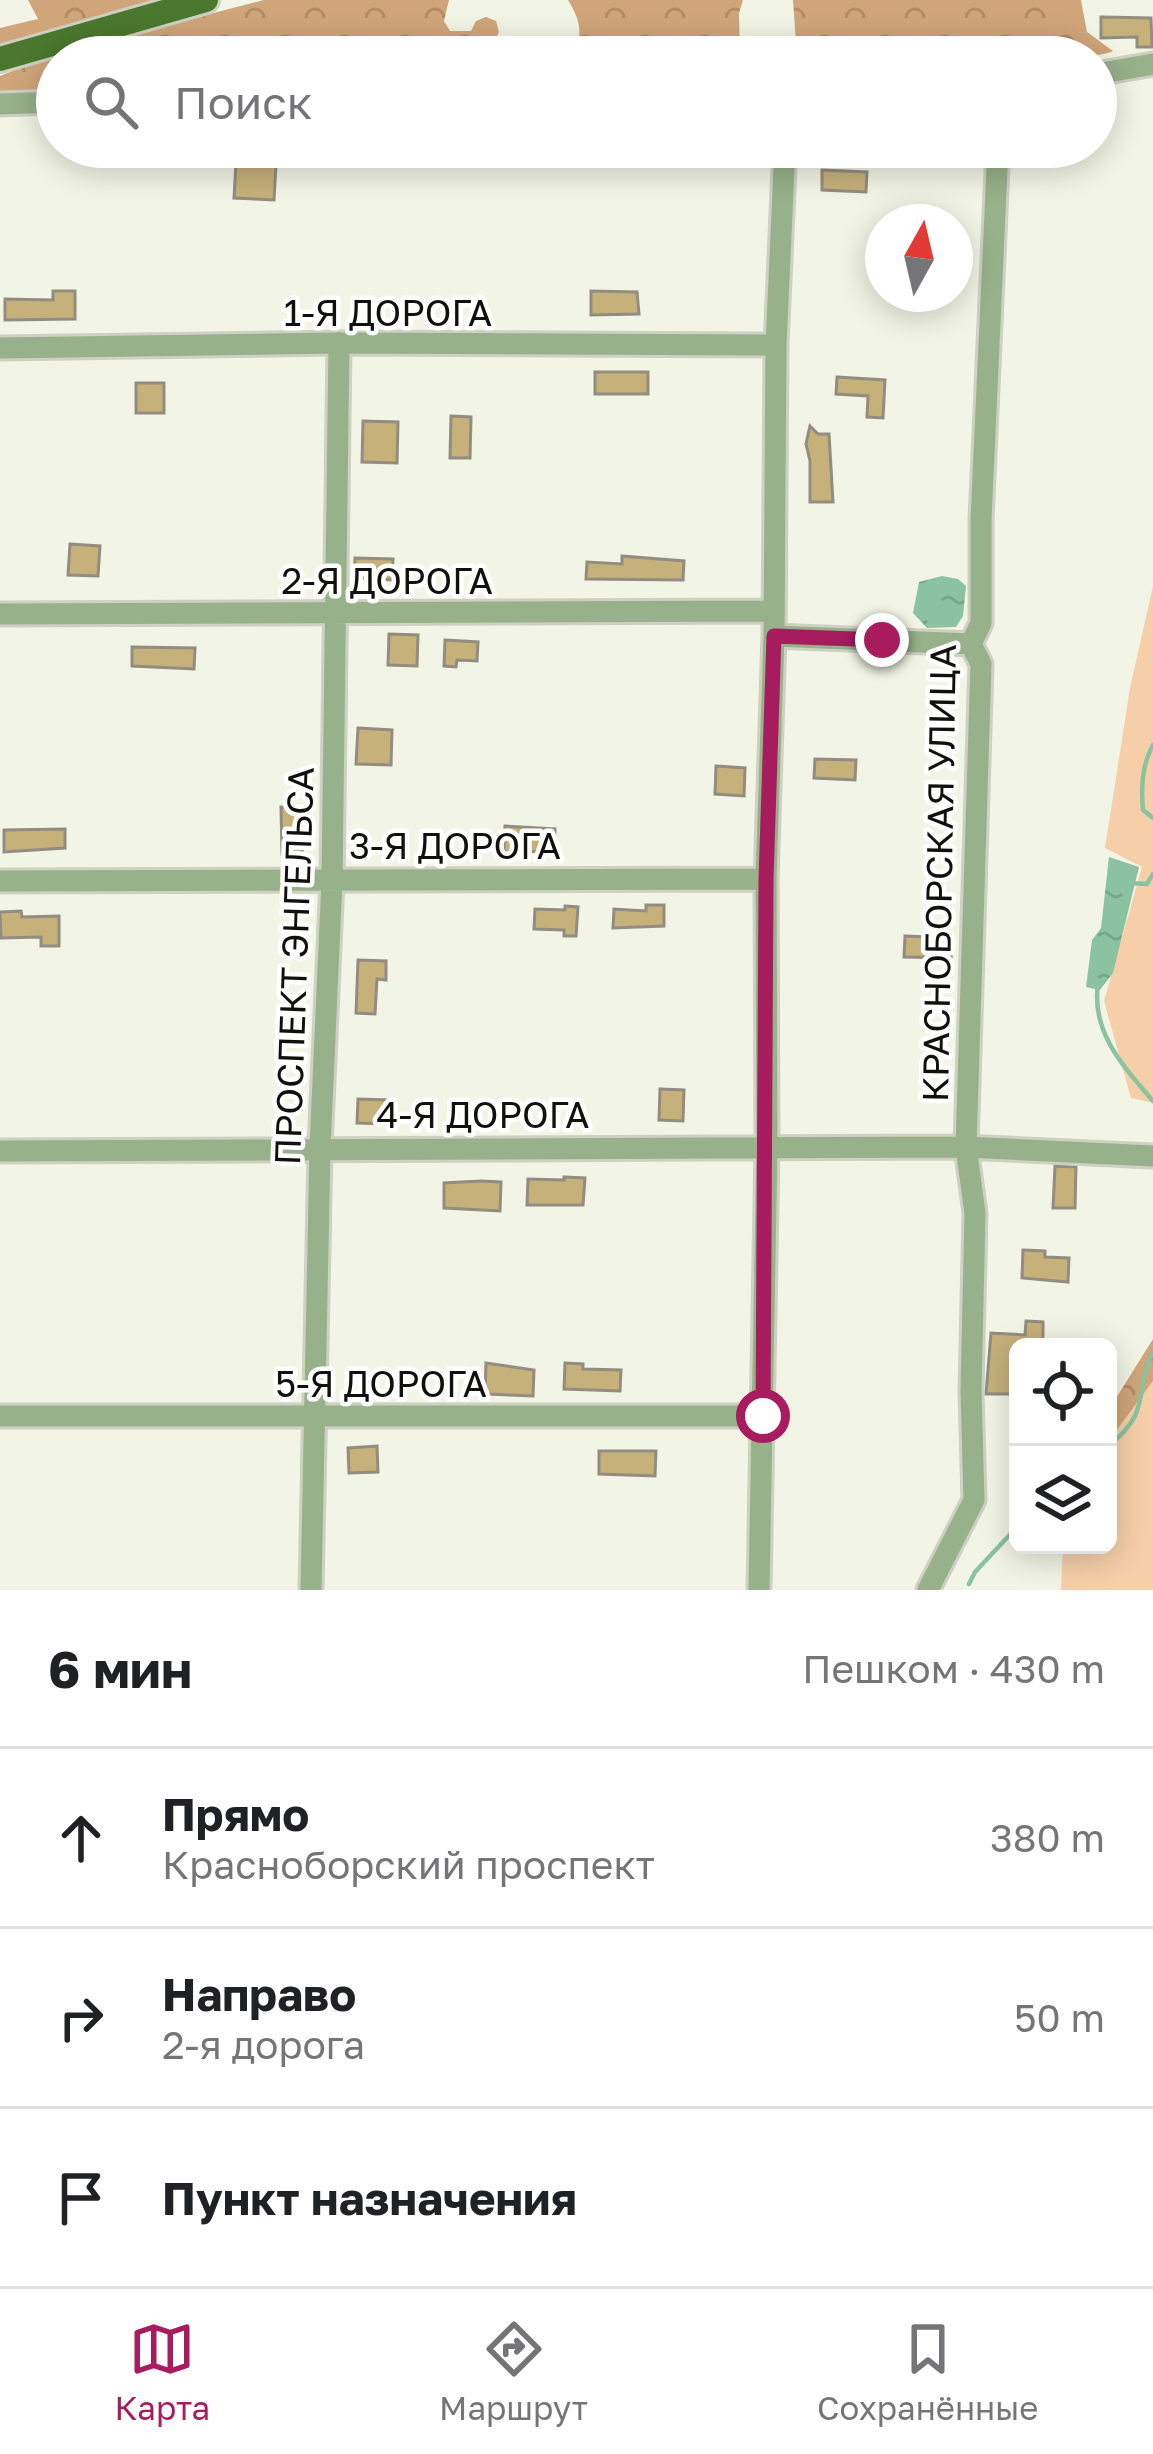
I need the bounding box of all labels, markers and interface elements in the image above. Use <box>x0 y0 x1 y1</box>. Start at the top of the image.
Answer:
search box <box>36 36 1117 168</box>
icon: search <box>78 69 144 135</box>
text: Поиск <box>174 75 313 129</box>
north arrow <box>865 204 973 312</box>
street label: 1-Я ДОРОГА <box>284 291 492 334</box>
street label: 2-Я ДОРОГА <box>281 559 493 602</box>
route end <box>855 613 909 667</box>
street label: КРАСНОБОРСКАЯ УЛИЦА <box>913 644 964 1102</box>
street label: ПРОСПЕКТ ЭНГЕЛЬСА <box>265 766 322 1166</box>
street label: 3-Я ДОРОГА <box>349 824 561 867</box>
street label: 4-Я ДОРОГА <box>377 1093 589 1136</box>
map controls <box>1009 1338 1117 1554</box>
button: locate <box>1009 1338 1117 1446</box>
street label: 5-Я ДОРОГА <box>275 1362 487 1405</box>
route start <box>736 1389 790 1443</box>
button: layers <box>1009 1446 1117 1554</box>
text: 6 мин <box>48 1638 192 1699</box>
text: Пешком · 430 m <box>802 1645 1105 1692</box>
text: Прямо <box>162 1787 309 1841</box>
icon: ahead <box>48 1805 114 1871</box>
text: 380 m <box>990 1814 1105 1861</box>
text: Красноборский проспект <box>162 1841 655 1888</box>
text: Направо <box>162 1967 356 2021</box>
icon: right <box>48 1985 114 2051</box>
text: 50 m <box>1014 1994 1105 2041</box>
text: 2-я дорога <box>162 2021 365 2068</box>
icon: arrive <box>48 2165 114 2231</box>
text: Пункт назначения <box>162 2171 577 2225</box>
tab: Карта <box>115 2316 210 2427</box>
tab: Маршрут <box>439 2316 588 2427</box>
tab: Сохранённые <box>817 2316 1038 2427</box>

